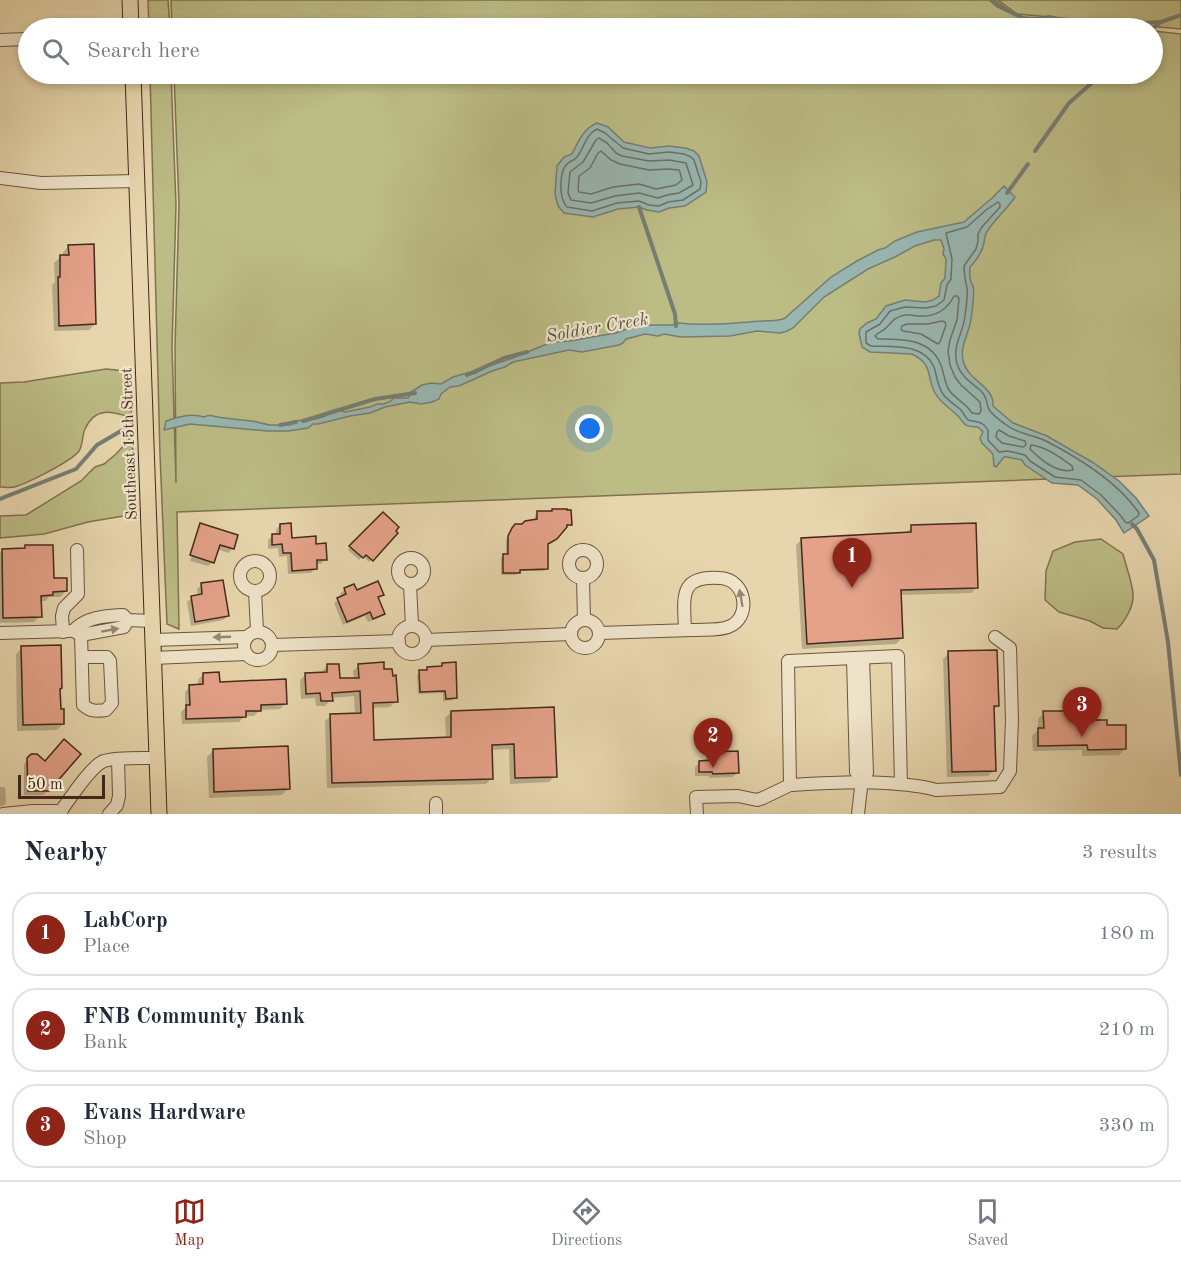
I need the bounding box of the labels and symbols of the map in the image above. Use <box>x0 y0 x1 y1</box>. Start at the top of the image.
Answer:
water label: Soldier Creek <box>545 310 650 346</box>
street label: Southeast 15th Street <box>119 367 141 521</box>
your location <box>575 414 604 443</box>
pin: 1 <box>832 538 872 588</box>
one-way arrow <box>736 588 745 607</box>
one-way arrow <box>101 625 120 634</box>
one-way arrow <box>213 633 232 642</box>
pin: 3 <box>1062 688 1102 737</box>
pin: 2 <box>694 718 732 768</box>
scale bar <box>18 772 105 800</box>

